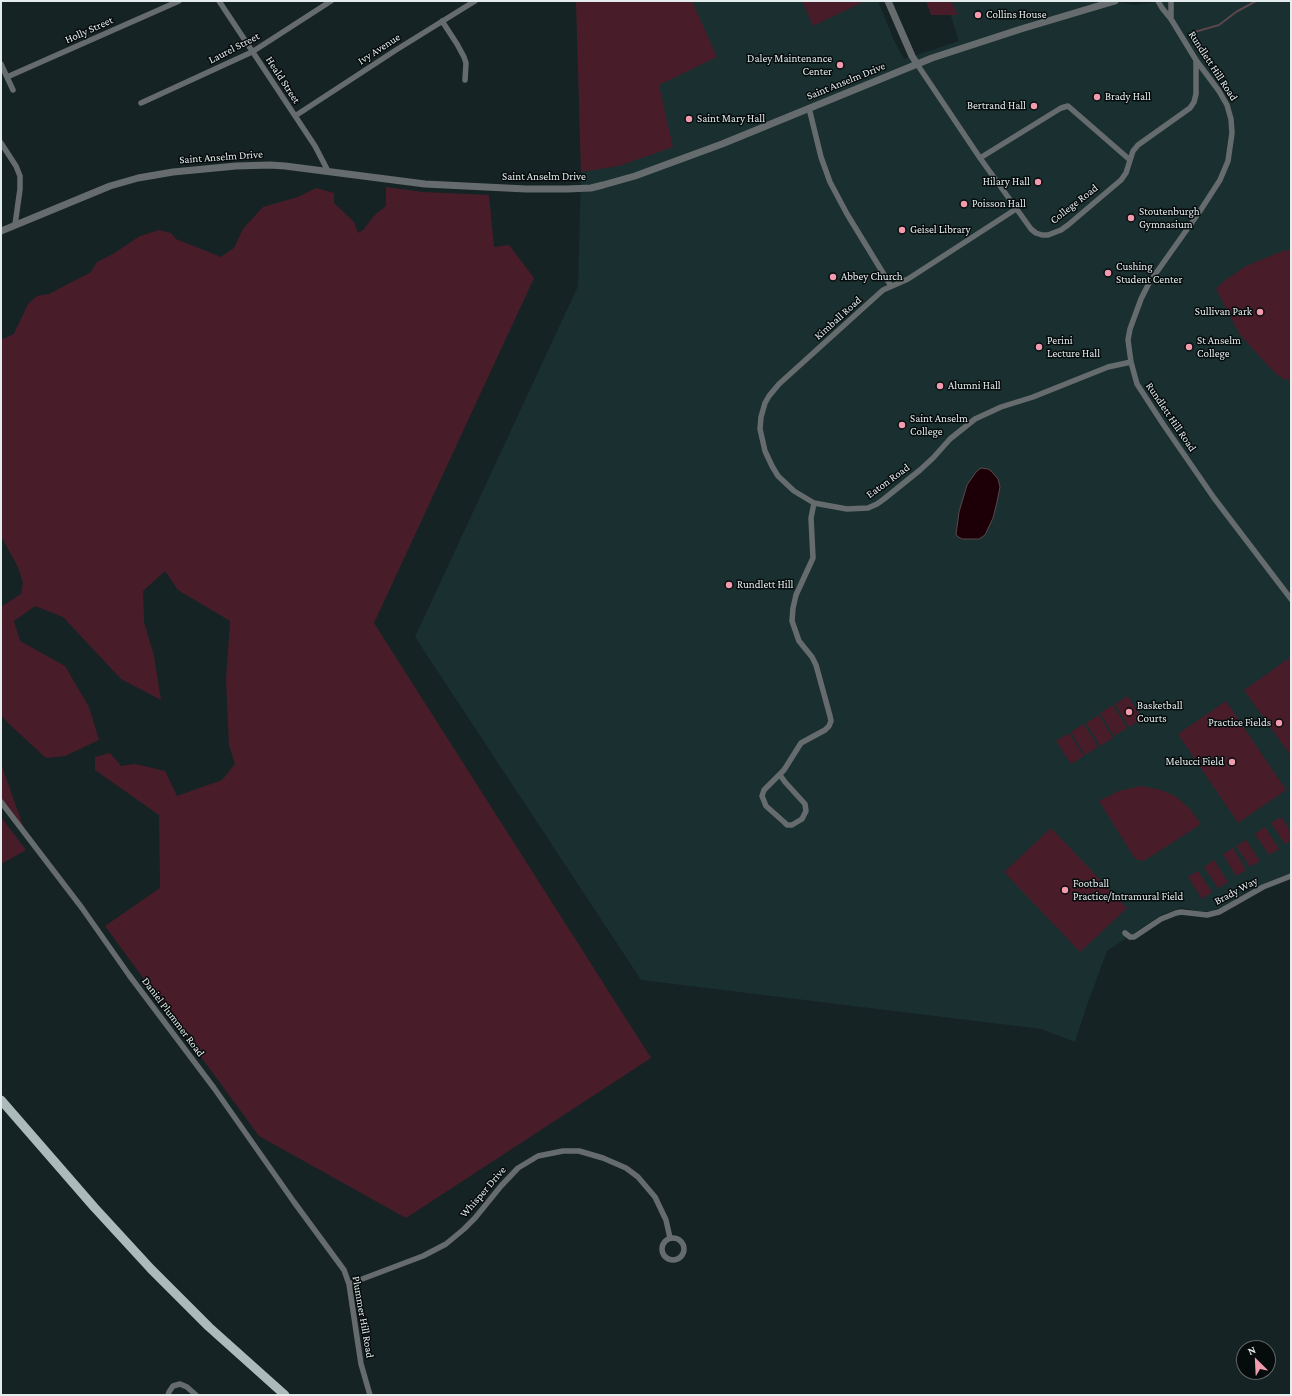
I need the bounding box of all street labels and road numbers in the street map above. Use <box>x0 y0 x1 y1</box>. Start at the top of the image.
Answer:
street label: Holly Street <box>63 14 115 46</box>
street label: Laurel Street <box>206 29 262 67</box>
street label: Rundlett Hill Road <box>1185 29 1241 103</box>
street label: Ivy Avenue <box>355 30 403 68</box>
street label: Heald Street <box>263 54 303 106</box>
street label: Saint Anselm Drive <box>805 59 887 103</box>
street label: Saint Anselm Drive <box>179 147 263 167</box>
street label: Saint Anselm Drive <box>502 170 586 184</box>
street label: College Road <box>1047 181 1101 227</box>
street label: Kimball Road <box>812 293 864 343</box>
street label: Rundlett Hill Road <box>1143 380 1199 454</box>
street label: Eaton Road <box>864 461 912 501</box>
street label: Brady Way <box>1212 874 1260 908</box>
street label: Daniel Plummer Road <box>139 975 207 1059</box>
street label: Whisper Drive <box>457 1164 509 1220</box>
street label: Plummer Hill Road <box>349 1275 377 1359</box>

